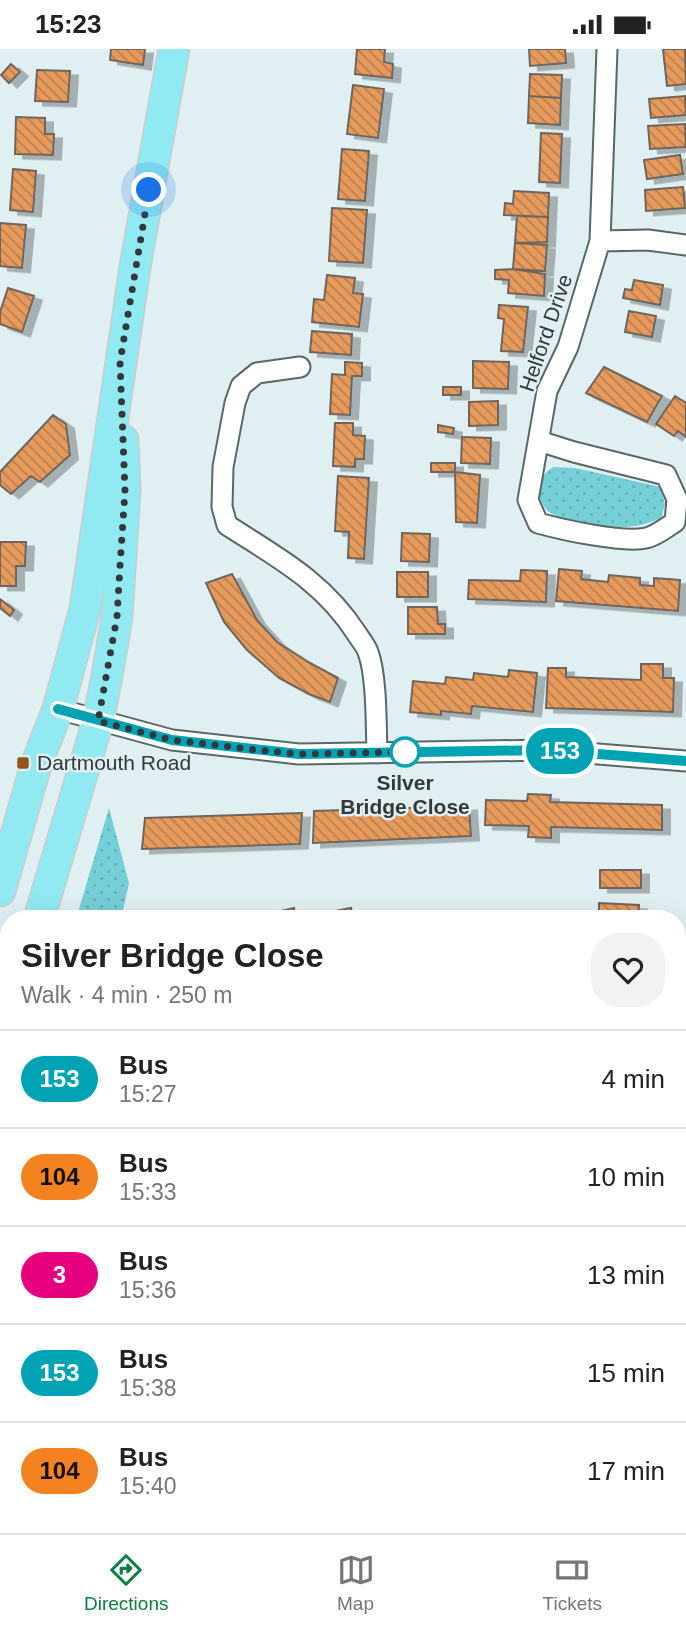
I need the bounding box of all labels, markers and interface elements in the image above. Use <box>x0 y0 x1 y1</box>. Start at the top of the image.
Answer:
text: 15:23 <box>35 9 102 39</box>
your location <box>131 172 166 207</box>
street label: Helford Drive <box>515 271 576 395</box>
line badge: 153 <box>520 728 600 774</box>
marker: Silver Bridge Close <box>390 737 420 767</box>
text: 153 <box>540 737 580 764</box>
place label: Dartmouth Road <box>37 751 191 774</box>
marker: Dartmouth Road <box>15 755 31 771</box>
place label: Silver Bridge Close <box>340 771 470 818</box>
button: heart <box>591 933 665 1007</box>
text: Silver Bridge Close <box>21 937 324 974</box>
text: Walk · 4 min · 250 m <box>21 982 232 1008</box>
text: Bus <box>119 1050 168 1080</box>
text: 4 min <box>601 1064 665 1094</box>
text: 153 <box>39 1065 80 1092</box>
text: 15:27 <box>119 1081 177 1107</box>
text: Bus <box>119 1148 168 1178</box>
text: 10 min <box>587 1162 665 1192</box>
text: 104 <box>39 1163 80 1190</box>
text: 15:33 <box>119 1179 177 1205</box>
text: Bus <box>119 1246 168 1276</box>
text: 13 min <box>587 1260 665 1290</box>
text: 3 <box>53 1261 66 1288</box>
text: 15:36 <box>119 1277 177 1303</box>
text: Bus <box>119 1344 168 1374</box>
text: 15 min <box>587 1358 665 1388</box>
text: 153 <box>39 1359 80 1386</box>
text: 15:38 <box>119 1375 177 1401</box>
text: Bus <box>119 1442 168 1472</box>
text: 17 min <box>587 1456 665 1486</box>
text: 104 <box>39 1457 80 1484</box>
text: 15:40 <box>119 1473 177 1499</box>
tab: Directions <box>84 1551 168 1615</box>
tab: Map <box>337 1551 375 1615</box>
tab: Tickets <box>543 1551 602 1615</box>

